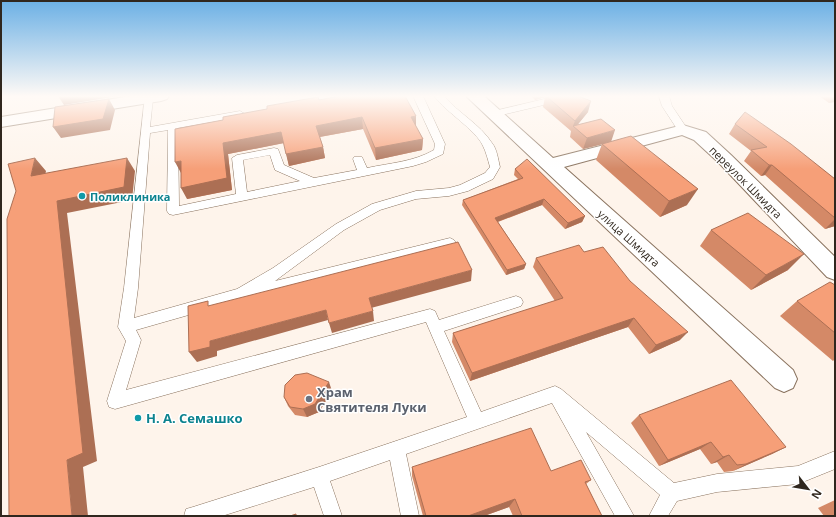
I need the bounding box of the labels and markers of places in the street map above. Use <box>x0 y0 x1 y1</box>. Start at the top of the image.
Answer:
place label: Поликлиника <box>90 189 171 204</box>
marker: Поликлиника <box>77 191 87 201</box>
place label: Храм Святителя Луки <box>317 383 427 416</box>
marker: Храм Святителя Луки <box>304 394 314 404</box>
place label: Н. А. Семашко <box>146 409 243 427</box>
marker: Н. А. Семашко <box>133 413 143 423</box>

